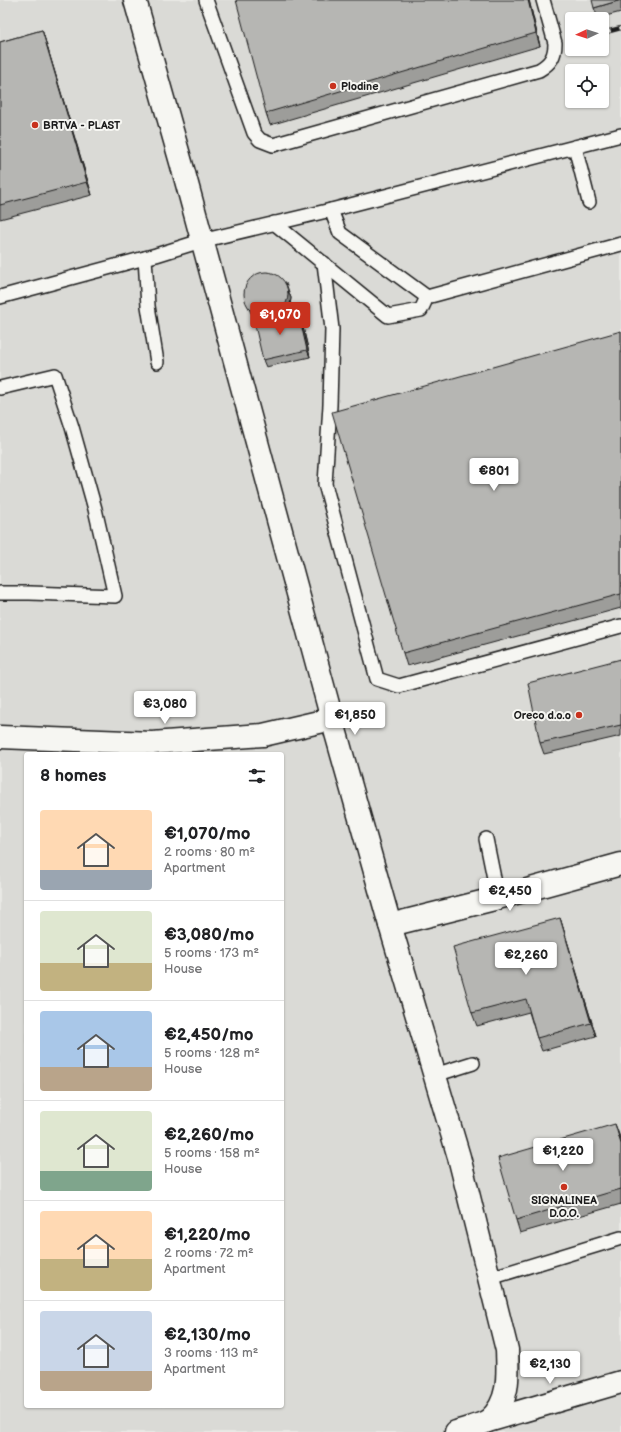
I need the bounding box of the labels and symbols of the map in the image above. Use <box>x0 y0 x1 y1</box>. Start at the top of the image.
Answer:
north arrow <box>565 12 609 56</box>
place label: Plodine <box>341 80 379 93</box>
marker: Plodine <box>328 81 338 91</box>
place label: BRTVA - PLAST <box>43 119 121 132</box>
marker: BRTVA - PLAST <box>30 120 40 130</box>
pin: €1,070 <box>247 302 313 336</box>
pin: €801 <box>470 458 518 492</box>
pin: €3,080 <box>132 691 198 725</box>
pin: €1,850 <box>322 702 388 736</box>
place label: Oreco d.o.o <box>514 709 571 722</box>
marker: Oreco d.o.o <box>574 710 584 720</box>
pin: €2,450 <box>477 878 543 912</box>
pin: €2,260 <box>493 942 559 976</box>
pin: €1,220 <box>530 1138 596 1172</box>
marker: SIGNALINEA D.O.O. <box>559 1182 569 1192</box>
place label: SIGNALINEA D.O.O. <box>531 1194 597 1220</box>
pin: €2,130 <box>517 1351 583 1385</box>

